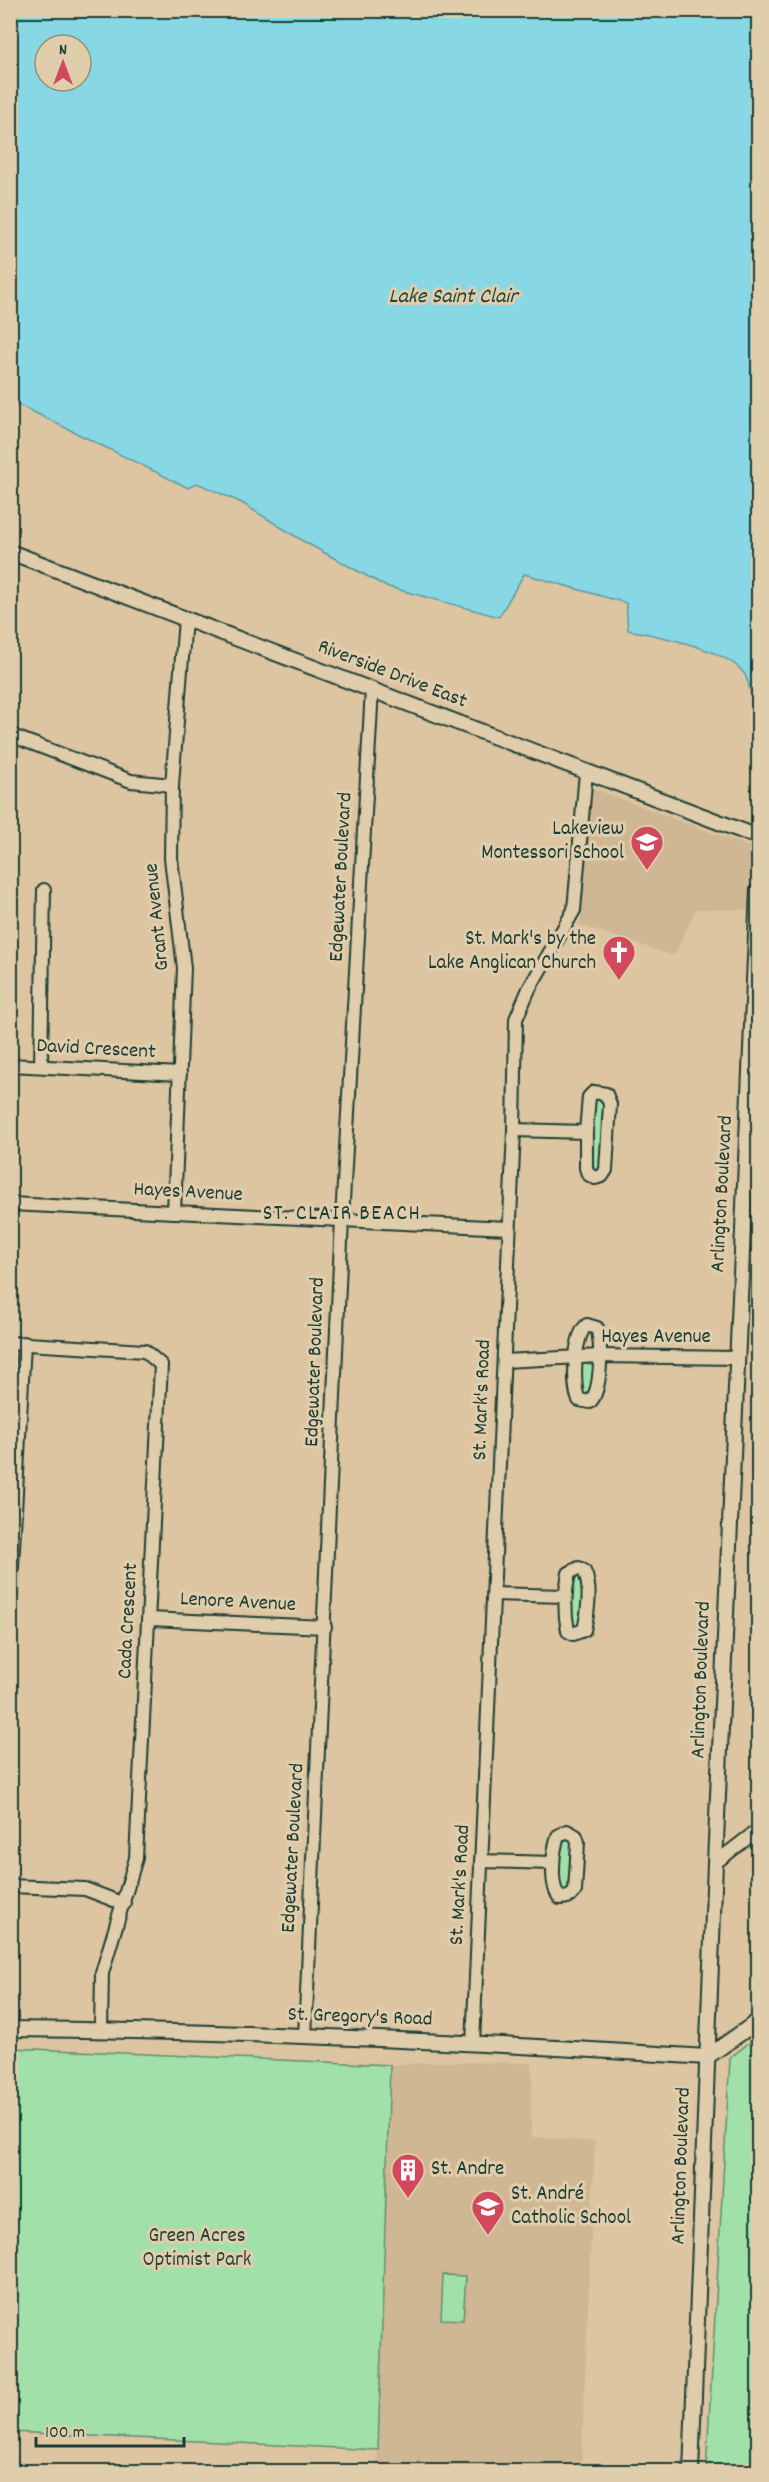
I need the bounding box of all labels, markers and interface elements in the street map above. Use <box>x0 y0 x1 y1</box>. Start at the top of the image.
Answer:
north arrow <box>33 33 93 93</box>
text: N <box>59 39 67 62</box>
water label: Lake Saint Clair <box>388 282 520 313</box>
street label: Riverside Drive East <box>313 633 471 717</box>
street label: Edgewater Boulevard <box>323 792 361 962</box>
place label: Lakeview Montessori School <box>481 815 624 869</box>
school or university icon: Lakeview Montessori School <box>629 824 665 871</box>
street label: Grant Avenue <box>137 862 179 972</box>
place label: St. Mark's by the Lake Anglican Church <box>428 925 596 979</box>
church icon: St. Mark's by the Lake Anglican Church <box>601 934 637 981</box>
street label: David Crescent <box>36 1032 157 1068</box>
street label: Arlington Boulevard <box>704 1115 742 1273</box>
street label: Hayes Avenue <box>133 1175 243 1211</box>
district label: ST. CLAIR BEACH <box>263 1199 421 1230</box>
street label: Edgewater Boulevard <box>298 1277 334 1447</box>
street label: Hayes Avenue <box>601 1323 711 1353</box>
street label: St. Mark's Road <box>466 1339 500 1461</box>
street label: Cada Crescent <box>111 1562 147 1680</box>
street label: Lenore Avenue <box>179 1585 297 1621</box>
street label: Arlington Boulevard <box>684 1601 720 1759</box>
street label: Edgewater Boulevard <box>275 1763 313 1933</box>
street label: St. Mark's Road <box>443 1824 479 1946</box>
street label: St. Gregory's Road <box>287 2000 433 2036</box>
street label: Arlington Boulevard <box>664 2087 700 2245</box>
building icon: St. Andre <box>390 2152 426 2199</box>
place label: St. Andre <box>431 2155 504 2185</box>
place label: St. André Catholic School <box>511 2180 631 2234</box>
school or university icon: St. André Catholic School <box>470 2189 506 2236</box>
park label: Green Acres Optimist Park <box>143 2222 251 2276</box>
scale bar <box>36 2410 184 2448</box>
text: 100 m <box>45 2421 85 2446</box>

